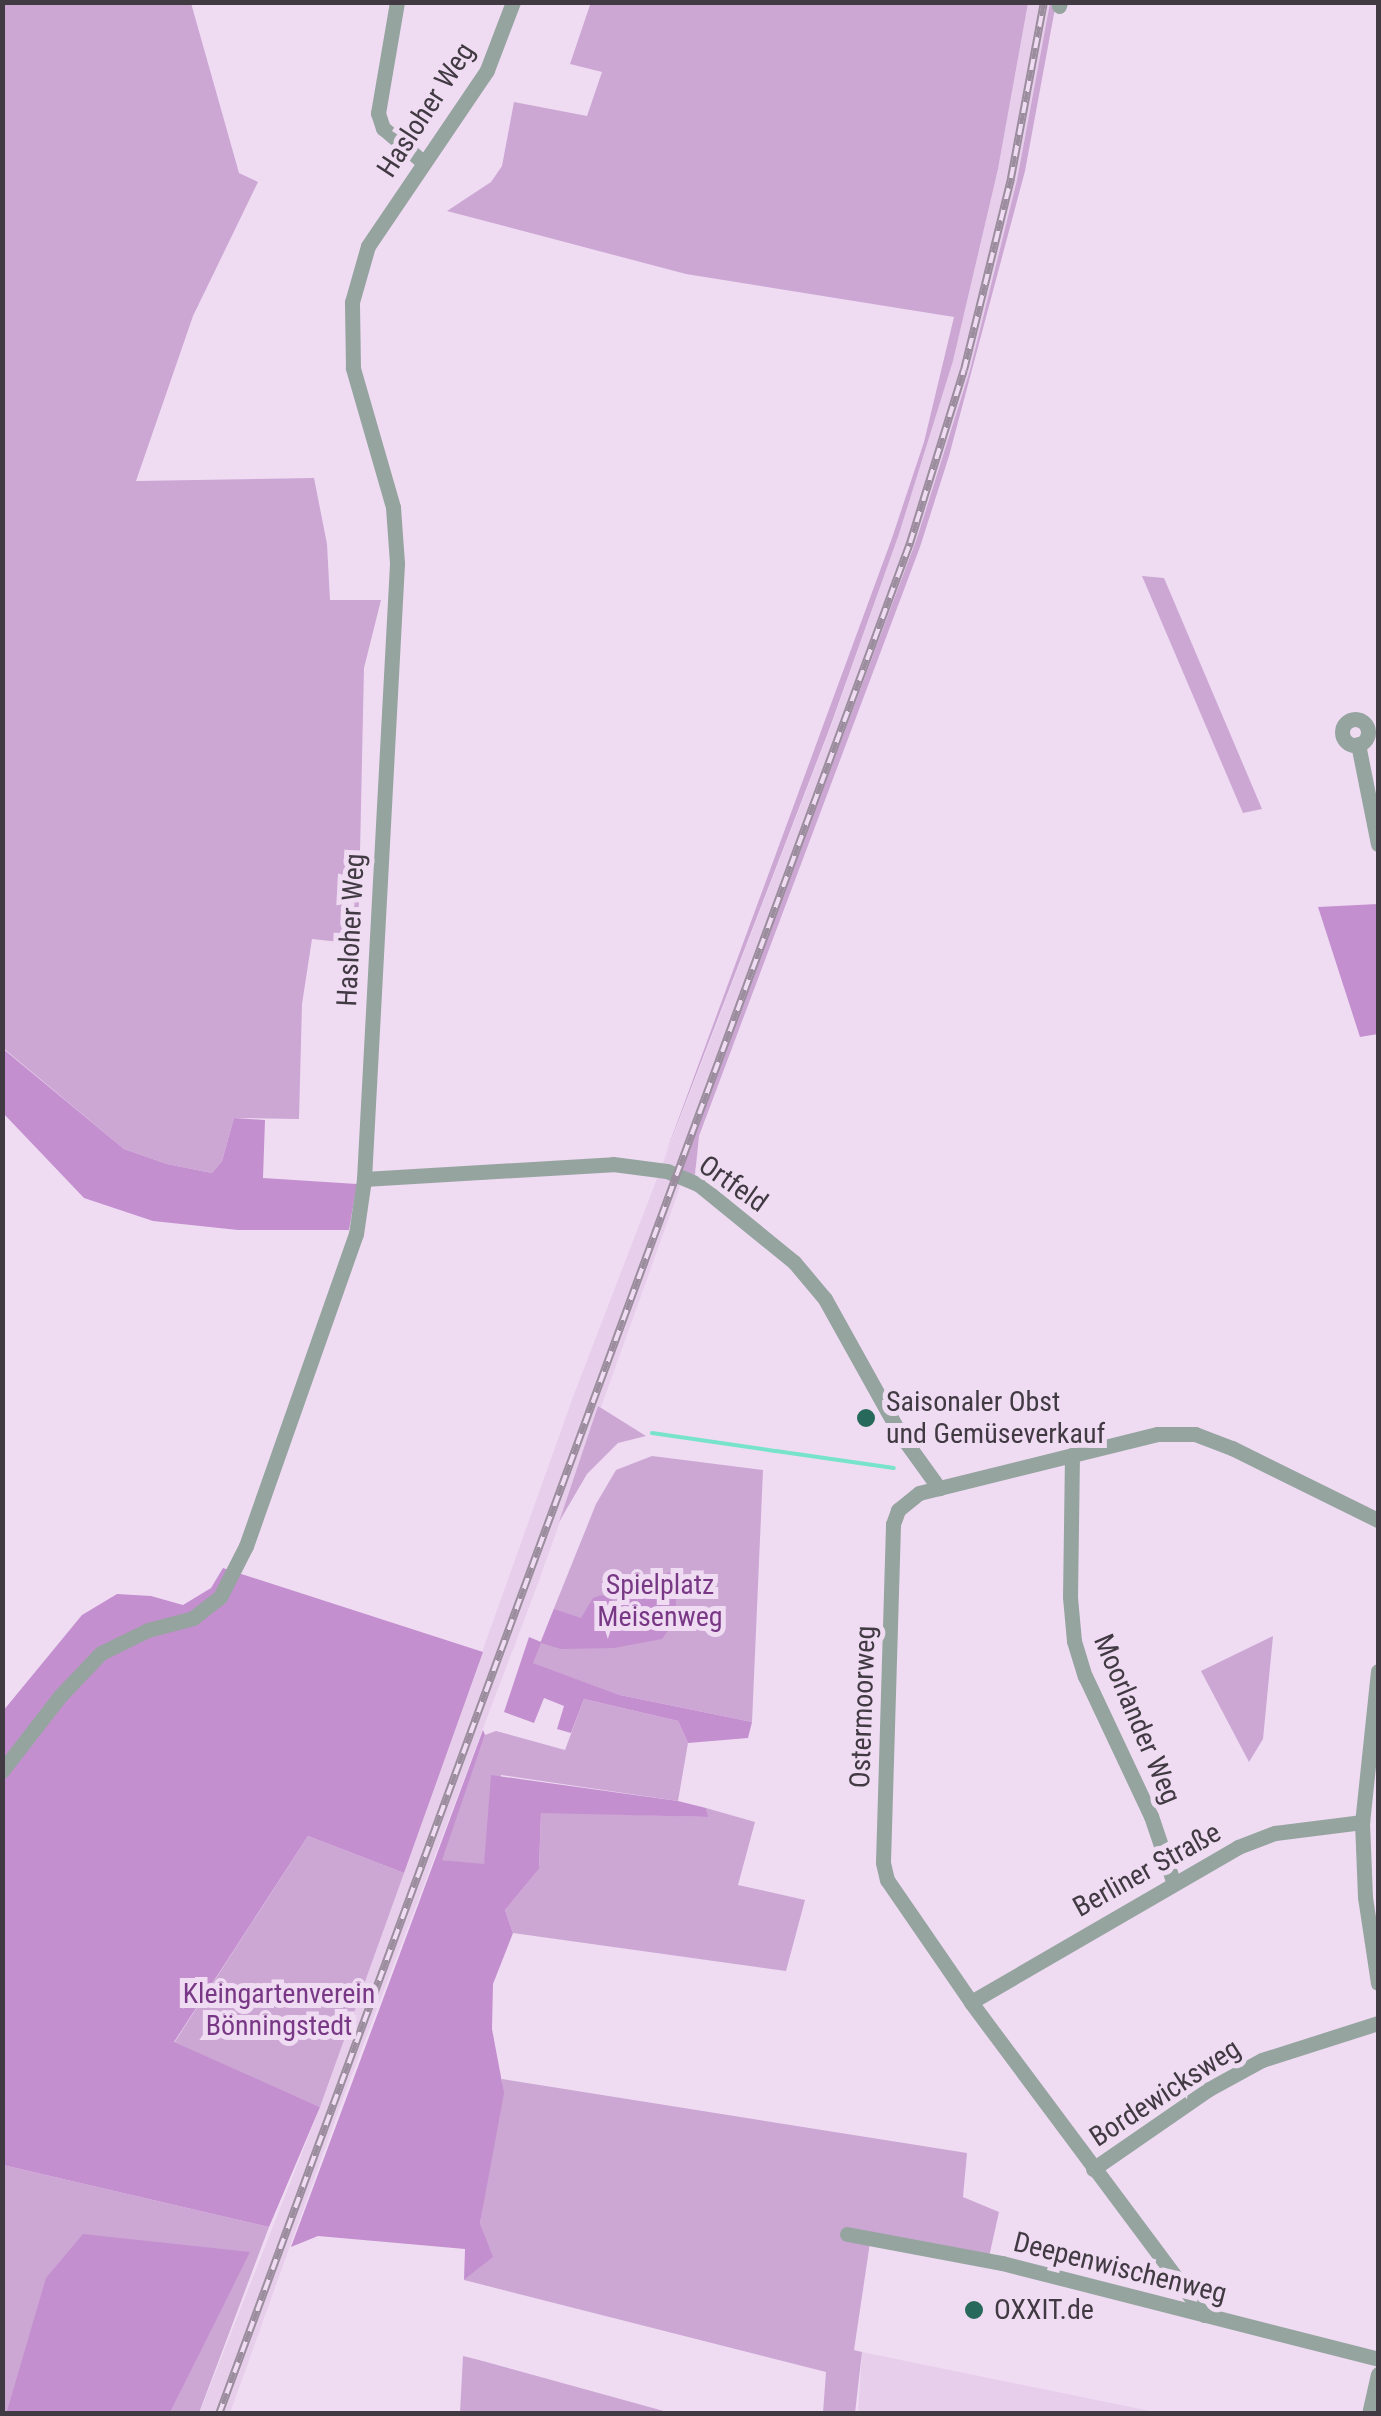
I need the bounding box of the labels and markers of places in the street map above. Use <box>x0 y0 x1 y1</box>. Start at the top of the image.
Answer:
place label: Saisonaler Obst und Gemüseverkauf <box>886 1385 1105 1451</box>
marker: Saisonaler Obst und Gemüseverkauf <box>855 1407 877 1429</box>
place label: OXXIT.de <box>994 2293 1094 2327</box>
marker: OXXIT.de <box>963 2299 985 2321</box>

